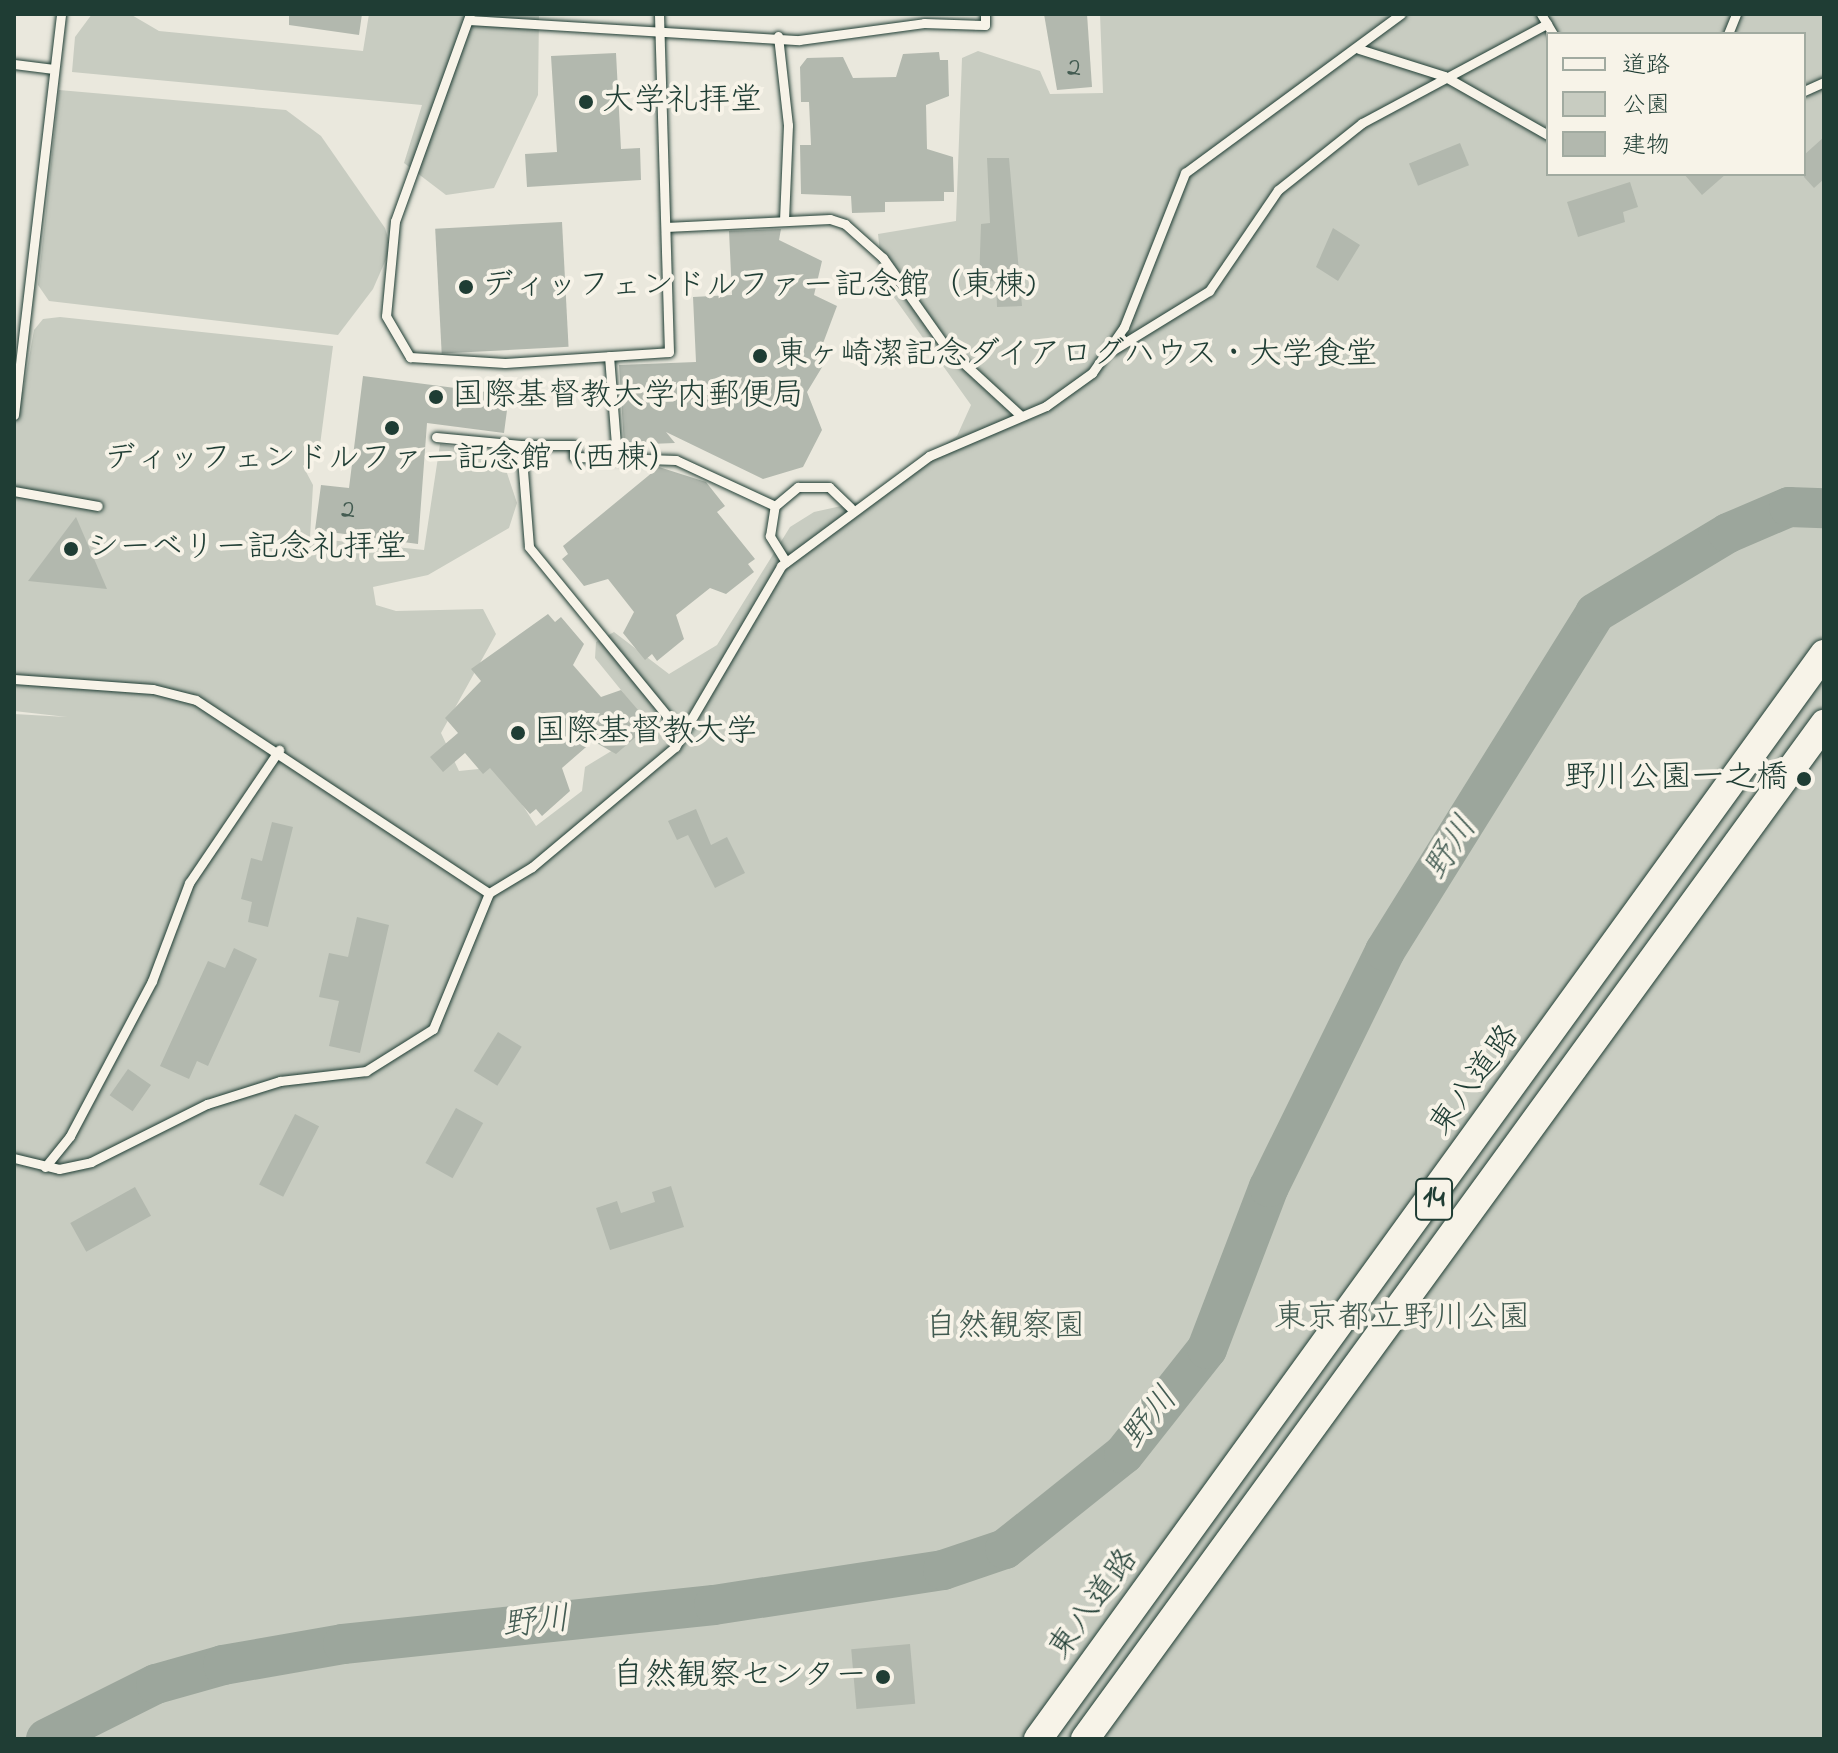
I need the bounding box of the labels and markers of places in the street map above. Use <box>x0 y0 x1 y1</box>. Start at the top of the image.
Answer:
place label: 大学礼拝堂 <box>602 83 762 121</box>
marker: 大学礼拝堂 <box>577 93 595 111</box>
place label: ディッフェンドルファー記念館（東棟) <box>482 268 1035 306</box>
marker: ディッフェンドルファー記念館（東棟) <box>457 278 475 296</box>
place label: 東ヶ崎潔記念ダイアログハウス・大学食堂 <box>776 337 1384 375</box>
marker: 東ヶ崎潔記念ダイアログハウス・大学食堂 <box>751 347 769 365</box>
place label: 国際基督教大学内郵便局 <box>452 378 804 416</box>
marker: 国際基督教大学内郵便局 <box>427 388 445 406</box>
marker: ディッフェンドルファー記念館（西棟） <box>383 419 401 437</box>
place label: ディッフェンドルファー記念館（西棟） <box>104 441 680 479</box>
place label: シーベリー記念礼拝堂 <box>87 530 407 568</box>
marker: シーベリー記念礼拝堂 <box>62 540 80 558</box>
place label: 国際基督教大学 <box>534 714 758 752</box>
marker: 国際基督教大学 <box>509 724 527 742</box>
place label: 野川公園一之橋 <box>1564 760 1788 798</box>
marker: 野川公園一之橋 <box>1795 770 1813 788</box>
place label: 自然観察センター <box>611 1658 867 1696</box>
marker: 自然観察センター <box>874 1668 892 1686</box>

